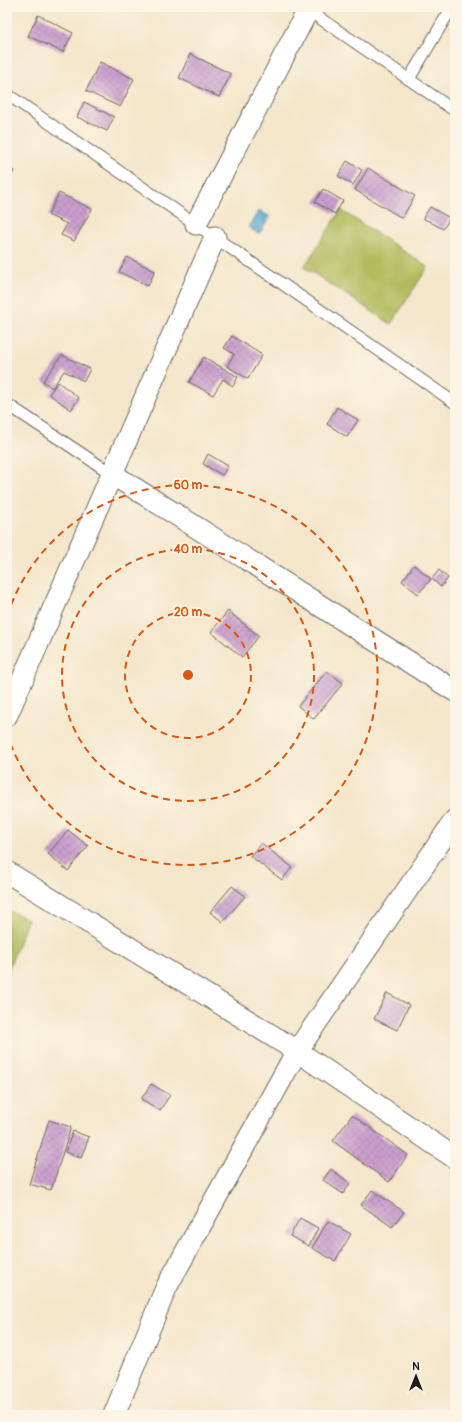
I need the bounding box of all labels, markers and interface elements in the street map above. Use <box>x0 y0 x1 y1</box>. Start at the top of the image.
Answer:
text: 60 m <box>174 478 203 493</box>
text: 40 m <box>173 542 203 557</box>
text: 20 m <box>174 605 202 620</box>
centre of rings <box>181 668 195 682</box>
north arrow <box>396 1356 436 1396</box>
text: N <box>412 1360 420 1373</box>

